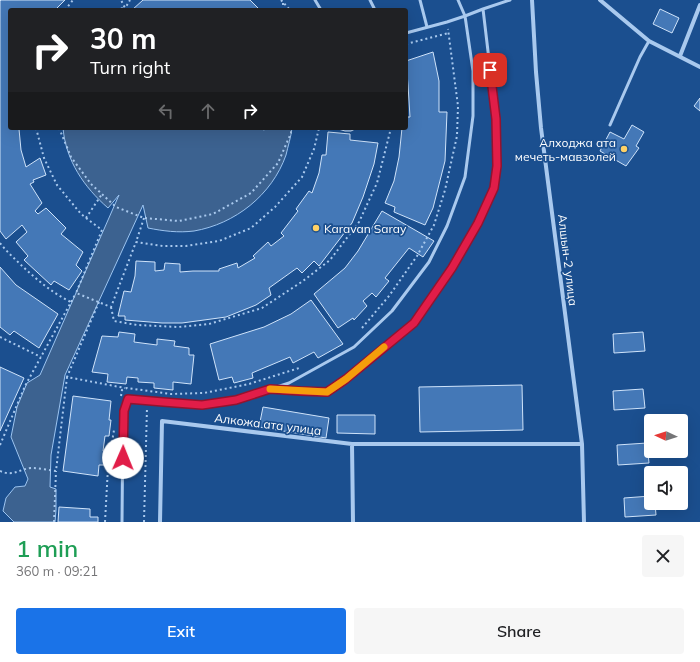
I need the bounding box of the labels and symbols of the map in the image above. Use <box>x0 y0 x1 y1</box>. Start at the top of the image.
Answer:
pin <box>473 53 507 87</box>
place label: Алходжа ата мечеть-мавзолей <box>515 135 616 164</box>
marker: Алходжа ата мечеть-мавзолей <box>619 144 629 154</box>
street label: Алшын-2 улица <box>555 213 581 307</box>
place label: Karavan Saray <box>324 221 407 236</box>
marker: Karavan Saray <box>311 223 321 233</box>
street label: Алкожа ата улица <box>214 410 322 438</box>
north arrow <box>644 414 688 458</box>
position arrow <box>102 437 144 479</box>

